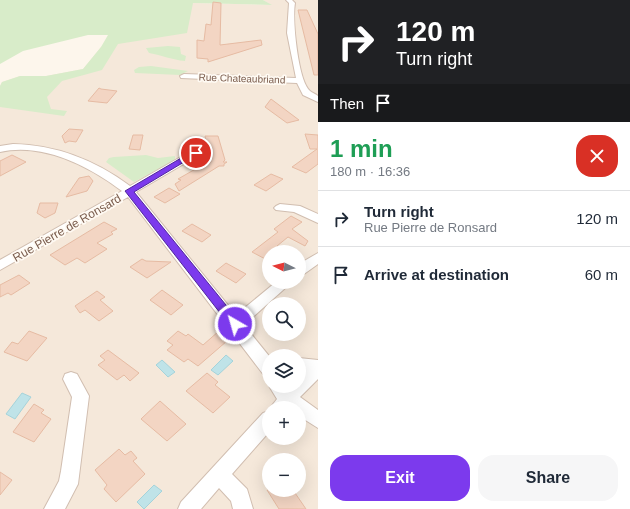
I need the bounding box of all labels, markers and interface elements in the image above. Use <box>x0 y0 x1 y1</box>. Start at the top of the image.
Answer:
icon: right <box>330 16 382 68</box>
text: 120 m <box>396 16 475 47</box>
text: Turn right <box>396 49 472 69</box>
street label: Rue Chateaubriand <box>198 71 286 86</box>
icon: arrive <box>372 92 394 114</box>
text: Then <box>330 95 364 112</box>
text: 1 min <box>330 135 393 162</box>
button: close <box>576 135 618 177</box>
pin <box>179 136 213 170</box>
icon: arrive <box>185 142 207 164</box>
text: 180 m · 16:36 <box>330 164 410 179</box>
street label: Rue Pierre de Ronsard <box>10 191 124 265</box>
text: Turn right <box>364 203 434 220</box>
icon: right <box>330 208 352 230</box>
text: 120 m <box>576 210 618 227</box>
text: Rue Pierre de Ronsard <box>364 220 497 235</box>
north arrow <box>262 245 306 289</box>
map controls <box>262 245 306 497</box>
icon: arrive <box>330 264 352 286</box>
text: Arrive at destination <box>364 266 509 283</box>
text: 60 m <box>585 266 618 283</box>
button: search <box>262 297 306 341</box>
position arrow <box>214 303 256 345</box>
button: layers <box>262 349 306 393</box>
button: + <box>262 401 306 445</box>
button: − <box>262 453 306 497</box>
button: Exit <box>330 455 470 501</box>
button: Share <box>478 455 618 501</box>

